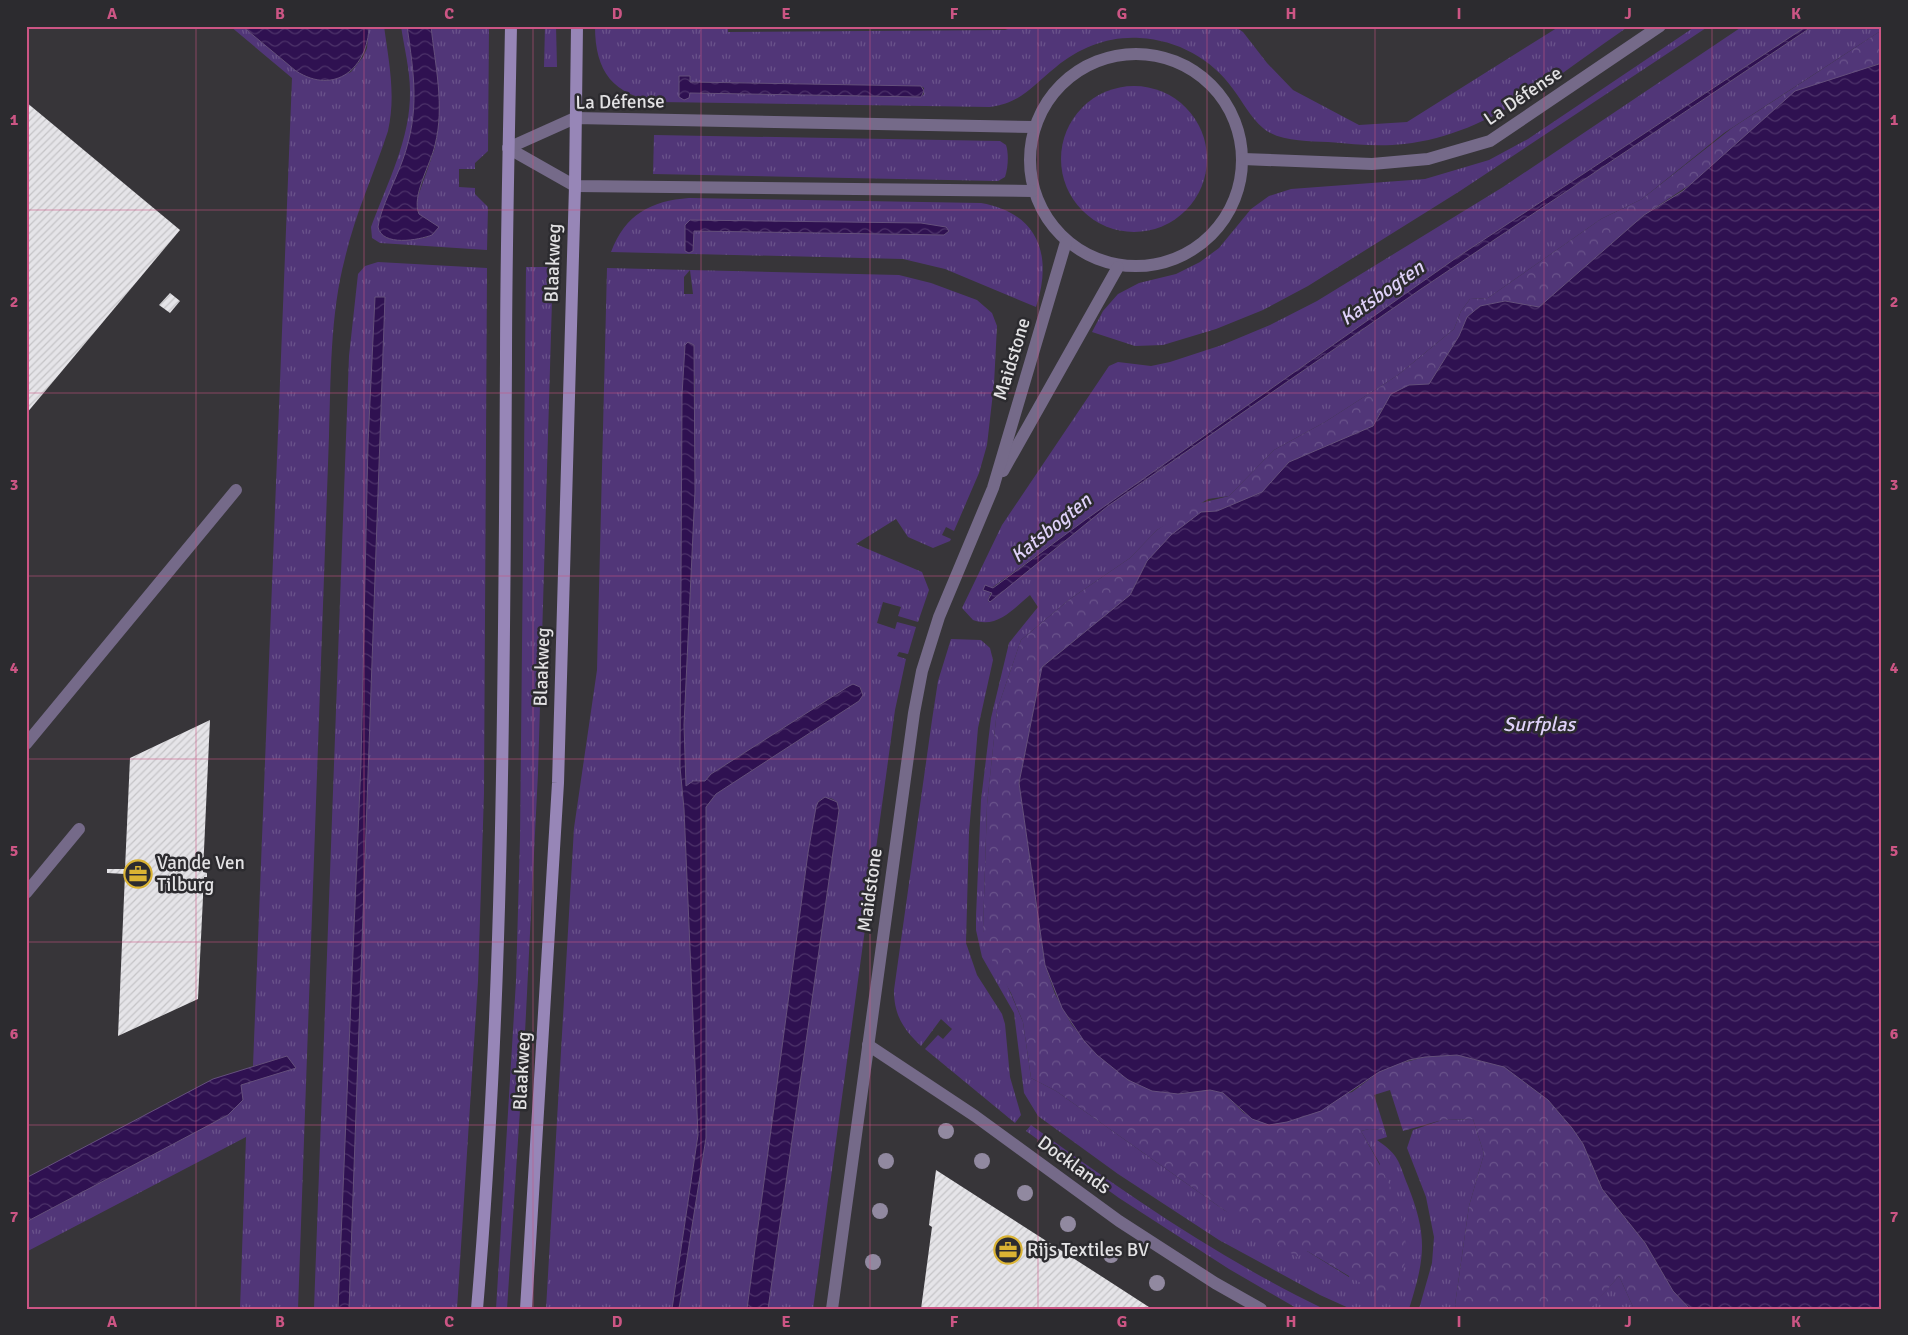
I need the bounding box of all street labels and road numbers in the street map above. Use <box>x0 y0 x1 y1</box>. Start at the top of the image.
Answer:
street label: La Défense <box>1479 61 1567 131</box>
street label: La Défense <box>575 89 665 115</box>
street label: Blaakweg <box>540 223 566 303</box>
street label: Maidstone <box>988 315 1036 403</box>
street label: Blaakweg <box>529 627 555 707</box>
street label: Maidstone <box>852 846 888 934</box>
street label: Blaakweg <box>508 1031 536 1111</box>
street label: Docklands <box>1033 1130 1115 1200</box>

